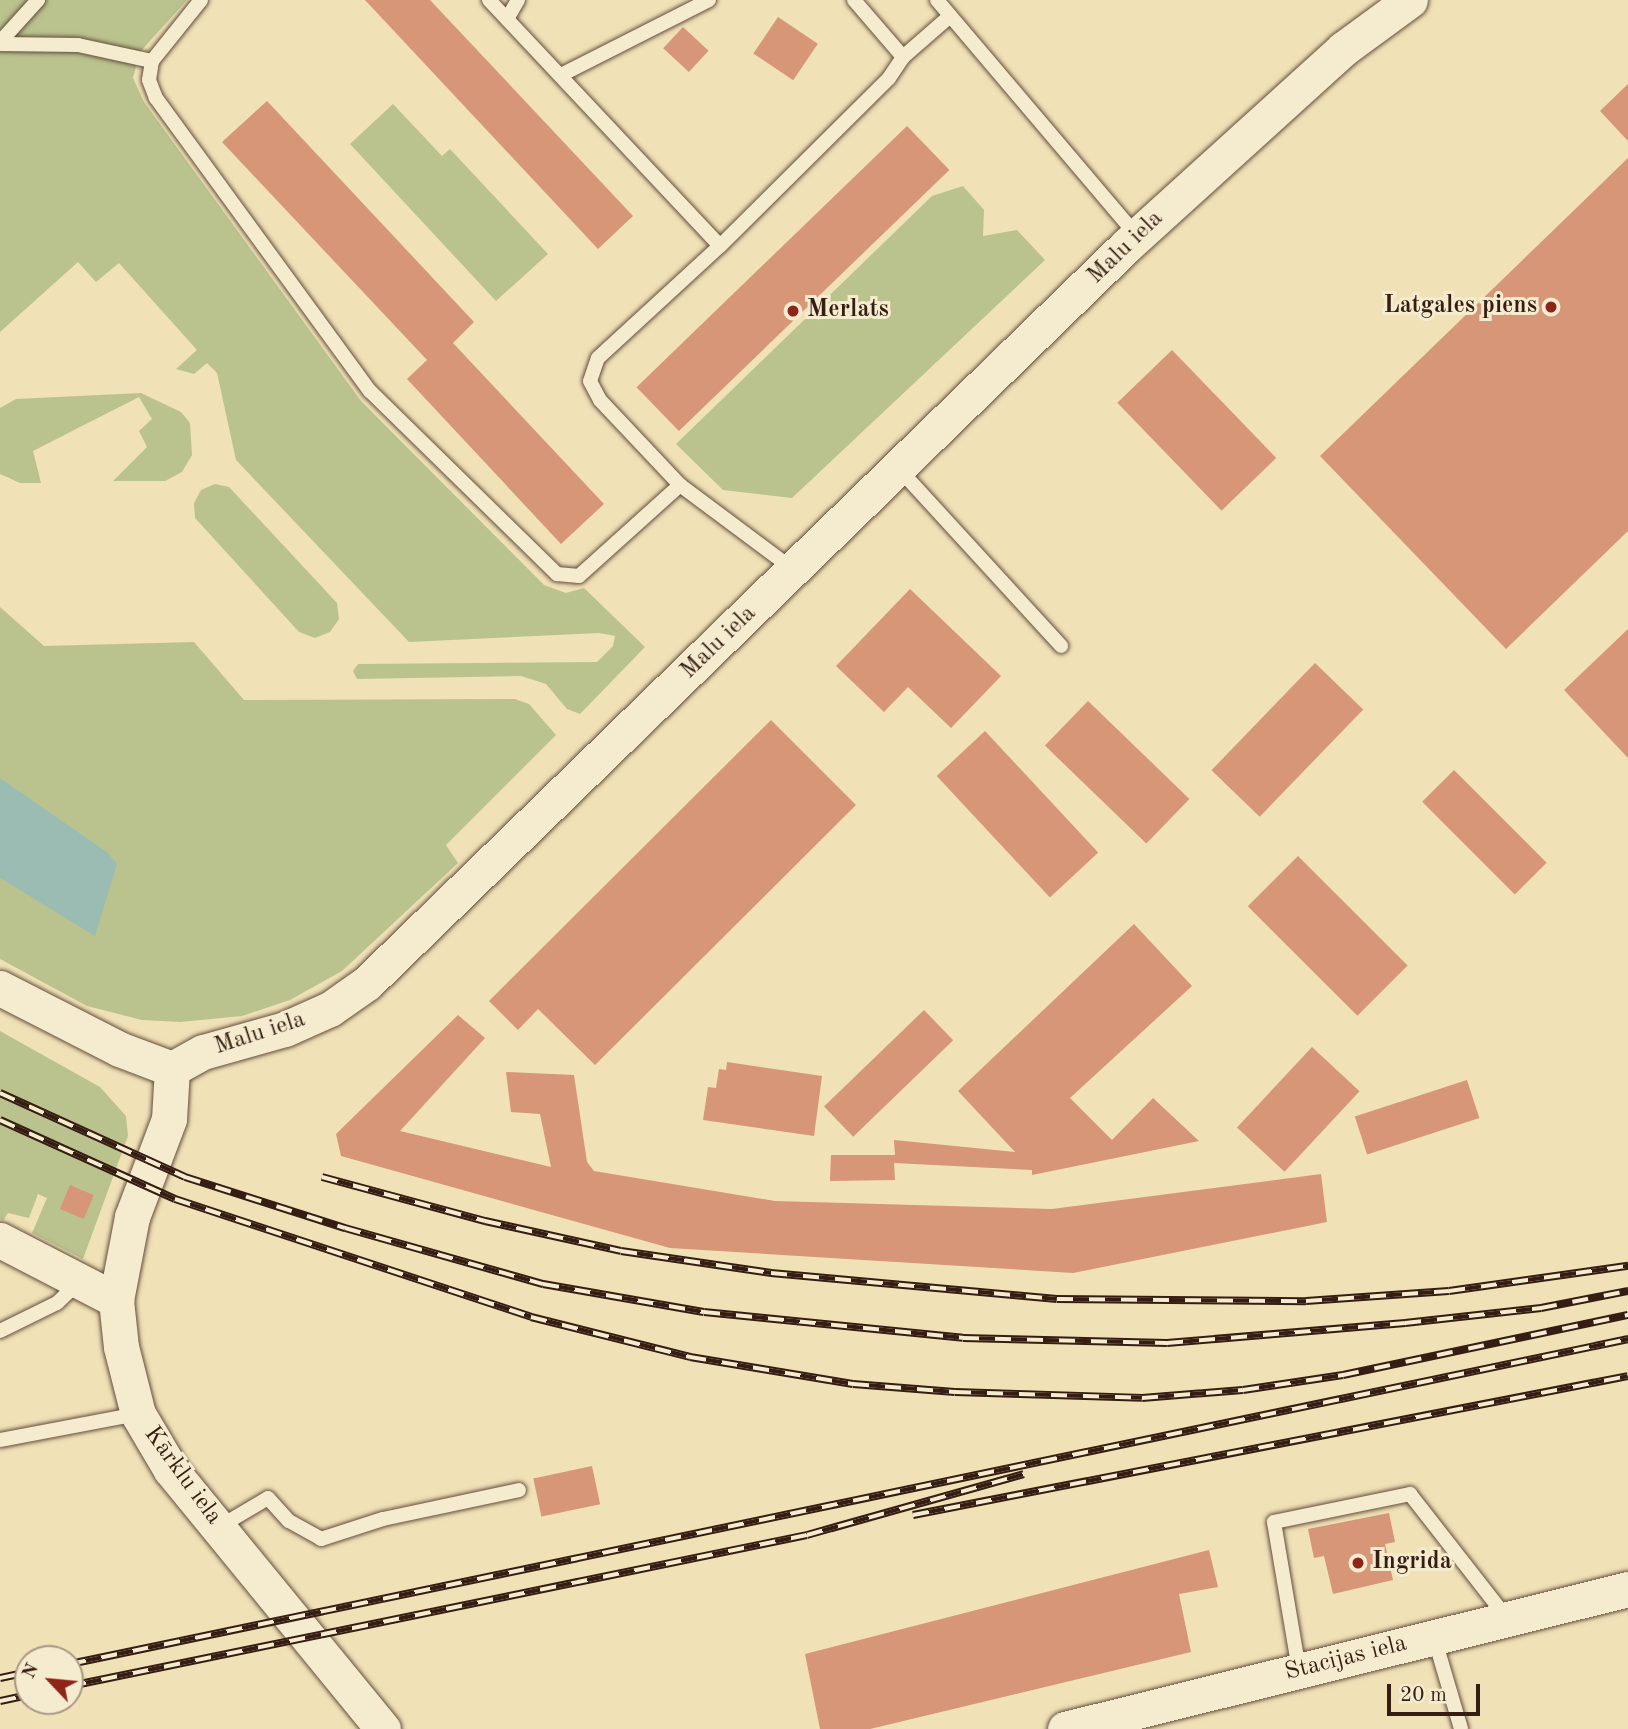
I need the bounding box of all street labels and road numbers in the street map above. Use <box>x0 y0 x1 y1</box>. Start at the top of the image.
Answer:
street label: Malu iela <box>1082 205 1170 291</box>
street label: Malu iela <box>675 600 763 686</box>
street label: Malu iela <box>211 1006 309 1062</box>
street label: Kārklu iela <box>137 1421 227 1531</box>
street label: Stacijas iela <box>1282 1630 1410 1688</box>

